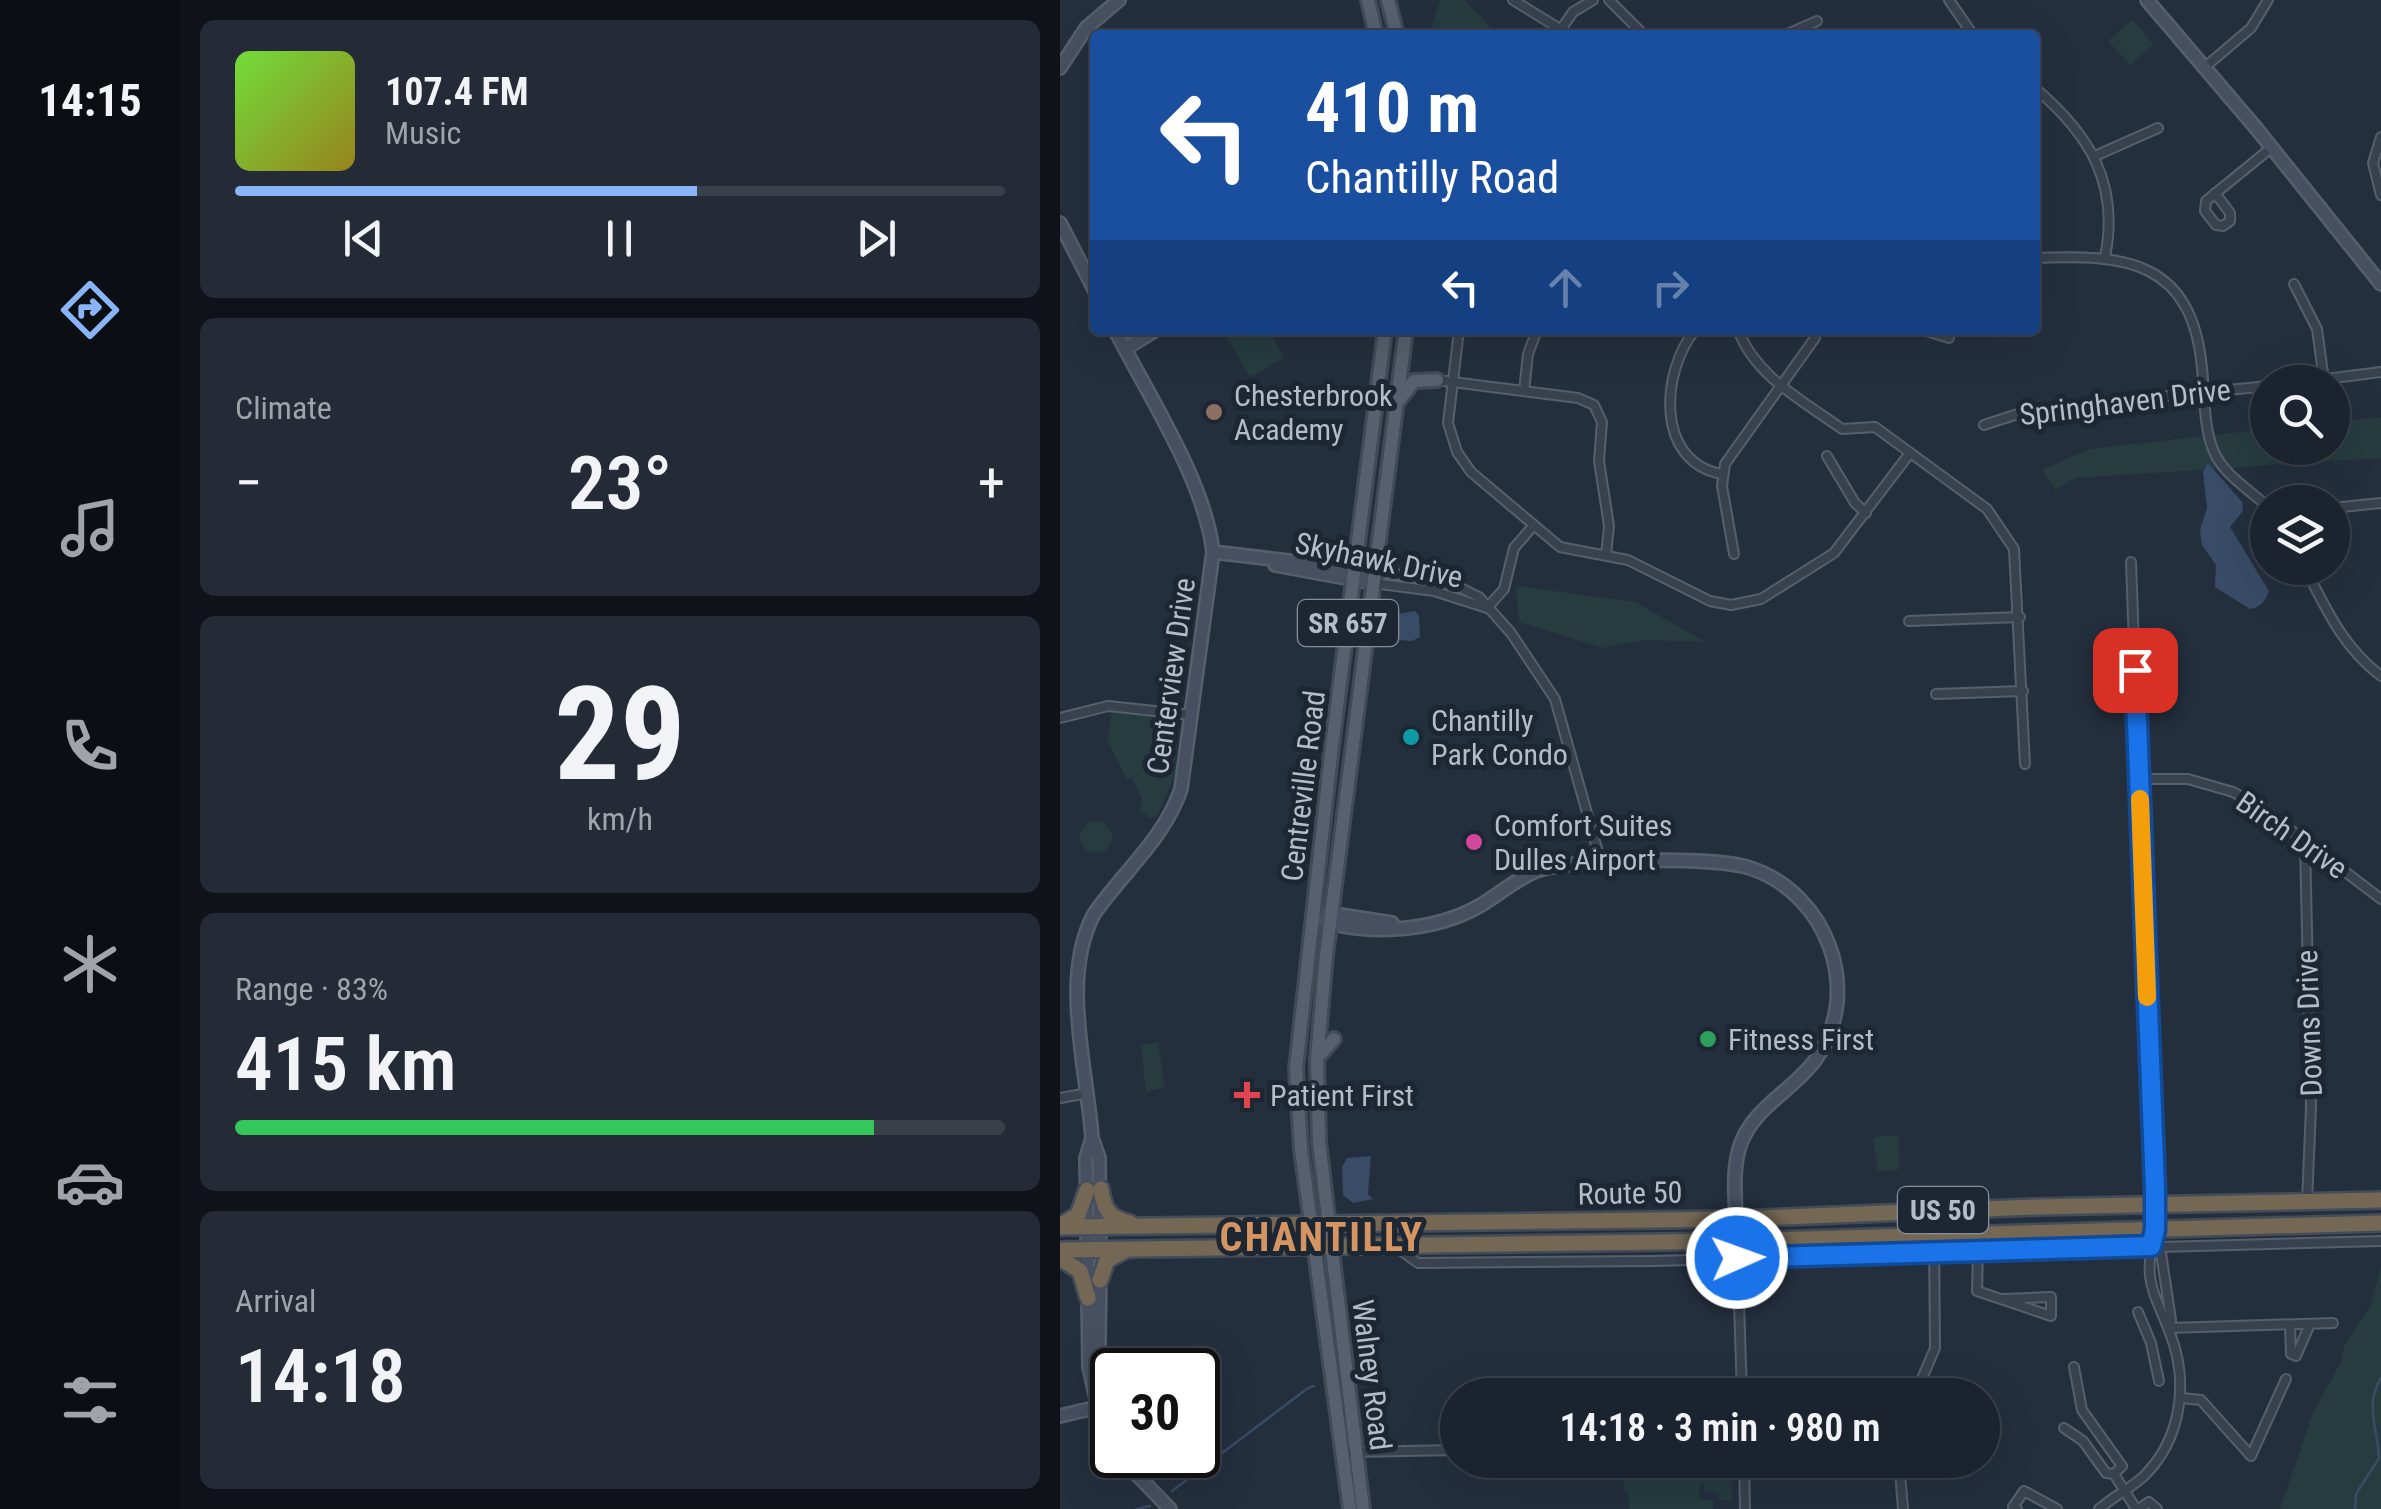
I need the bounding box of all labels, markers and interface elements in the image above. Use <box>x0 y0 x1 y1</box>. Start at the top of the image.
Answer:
text: 410 m <box>1305 67 1479 149</box>
text: 107.4 FM <box>385 70 529 114</box>
icon: left <box>1140 70 1270 200</box>
text: 14:15 <box>38 74 142 127</box>
text: Music <box>385 114 461 152</box>
text: Chantilly Road <box>1305 151 1559 204</box>
icon: previous <box>336 211 391 266</box>
icon: pause <box>592 211 647 266</box>
icon: next <box>849 211 904 266</box>
icon: left <box>1433 260 1488 315</box>
icon: ahead <box>1538 260 1593 315</box>
icon: right <box>1643 260 1698 315</box>
icon: directions <box>55 275 125 345</box>
map controls <box>2250 365 2350 585</box>
button: search <box>2250 365 2350 465</box>
street label: Springhaven Drive <box>2017 372 2233 432</box>
place label: Chesterbrook Academy <box>1234 378 1393 447</box>
text: Climate <box>235 389 332 427</box>
marker: Chesterbrook Academy <box>1203 401 1225 423</box>
text: 23° <box>568 439 672 527</box>
text: − <box>235 451 263 515</box>
text: + <box>978 451 1005 515</box>
button: layers <box>2250 485 2350 585</box>
icon: music <box>55 493 125 563</box>
street label: Skyhawk Drive <box>1292 525 1466 595</box>
street label: Centerview Drive <box>1140 576 1202 776</box>
road number: SR 657 <box>1298 600 1398 646</box>
pin <box>2093 628 2178 713</box>
icon: arrive <box>2108 643 2163 698</box>
text: 29 <box>554 658 686 811</box>
street label: Centreville Road <box>1274 689 1332 883</box>
place label: Chantilly Park Condo <box>1431 703 1568 772</box>
icon: phone <box>55 711 125 781</box>
marker: Chantilly Park Condo <box>1400 726 1422 748</box>
street label: Birch Drive <box>2230 784 2354 886</box>
text: km/h <box>587 800 653 838</box>
place label: Comfort Suites Dulles Airport <box>1494 808 1672 877</box>
marker: Comfort Suites Dulles Airport <box>1463 831 1485 853</box>
icon: climate <box>55 929 125 999</box>
street label: Downs Drive <box>2289 949 2329 1097</box>
text: Range · 83% <box>235 970 388 1008</box>
text: 415 km <box>235 1020 457 1108</box>
place label: Fitness First <box>1728 1022 1874 1057</box>
marker: Fitness First <box>1697 1028 1719 1050</box>
place label: Patient First <box>1270 1078 1414 1113</box>
marker: Patient First <box>1234 1082 1260 1108</box>
icon: car <box>55 1147 125 1217</box>
street label: Route 50 <box>1577 1175 1683 1211</box>
road number: US 50 <box>1898 1187 1988 1233</box>
position arrow <box>1685 1206 1789 1310</box>
district label: CHANTILLY <box>1219 1214 1425 1261</box>
text: Arrival <box>235 1282 316 1320</box>
street label: Walney Road <box>1345 1298 1399 1452</box>
text: 14:18 <box>235 1332 406 1420</box>
speed limit sign: 30 <box>1090 1348 1220 1478</box>
icon: filters <box>55 1365 125 1435</box>
text: 14:18 · 3 min · 980 m <box>1560 1406 1880 1450</box>

